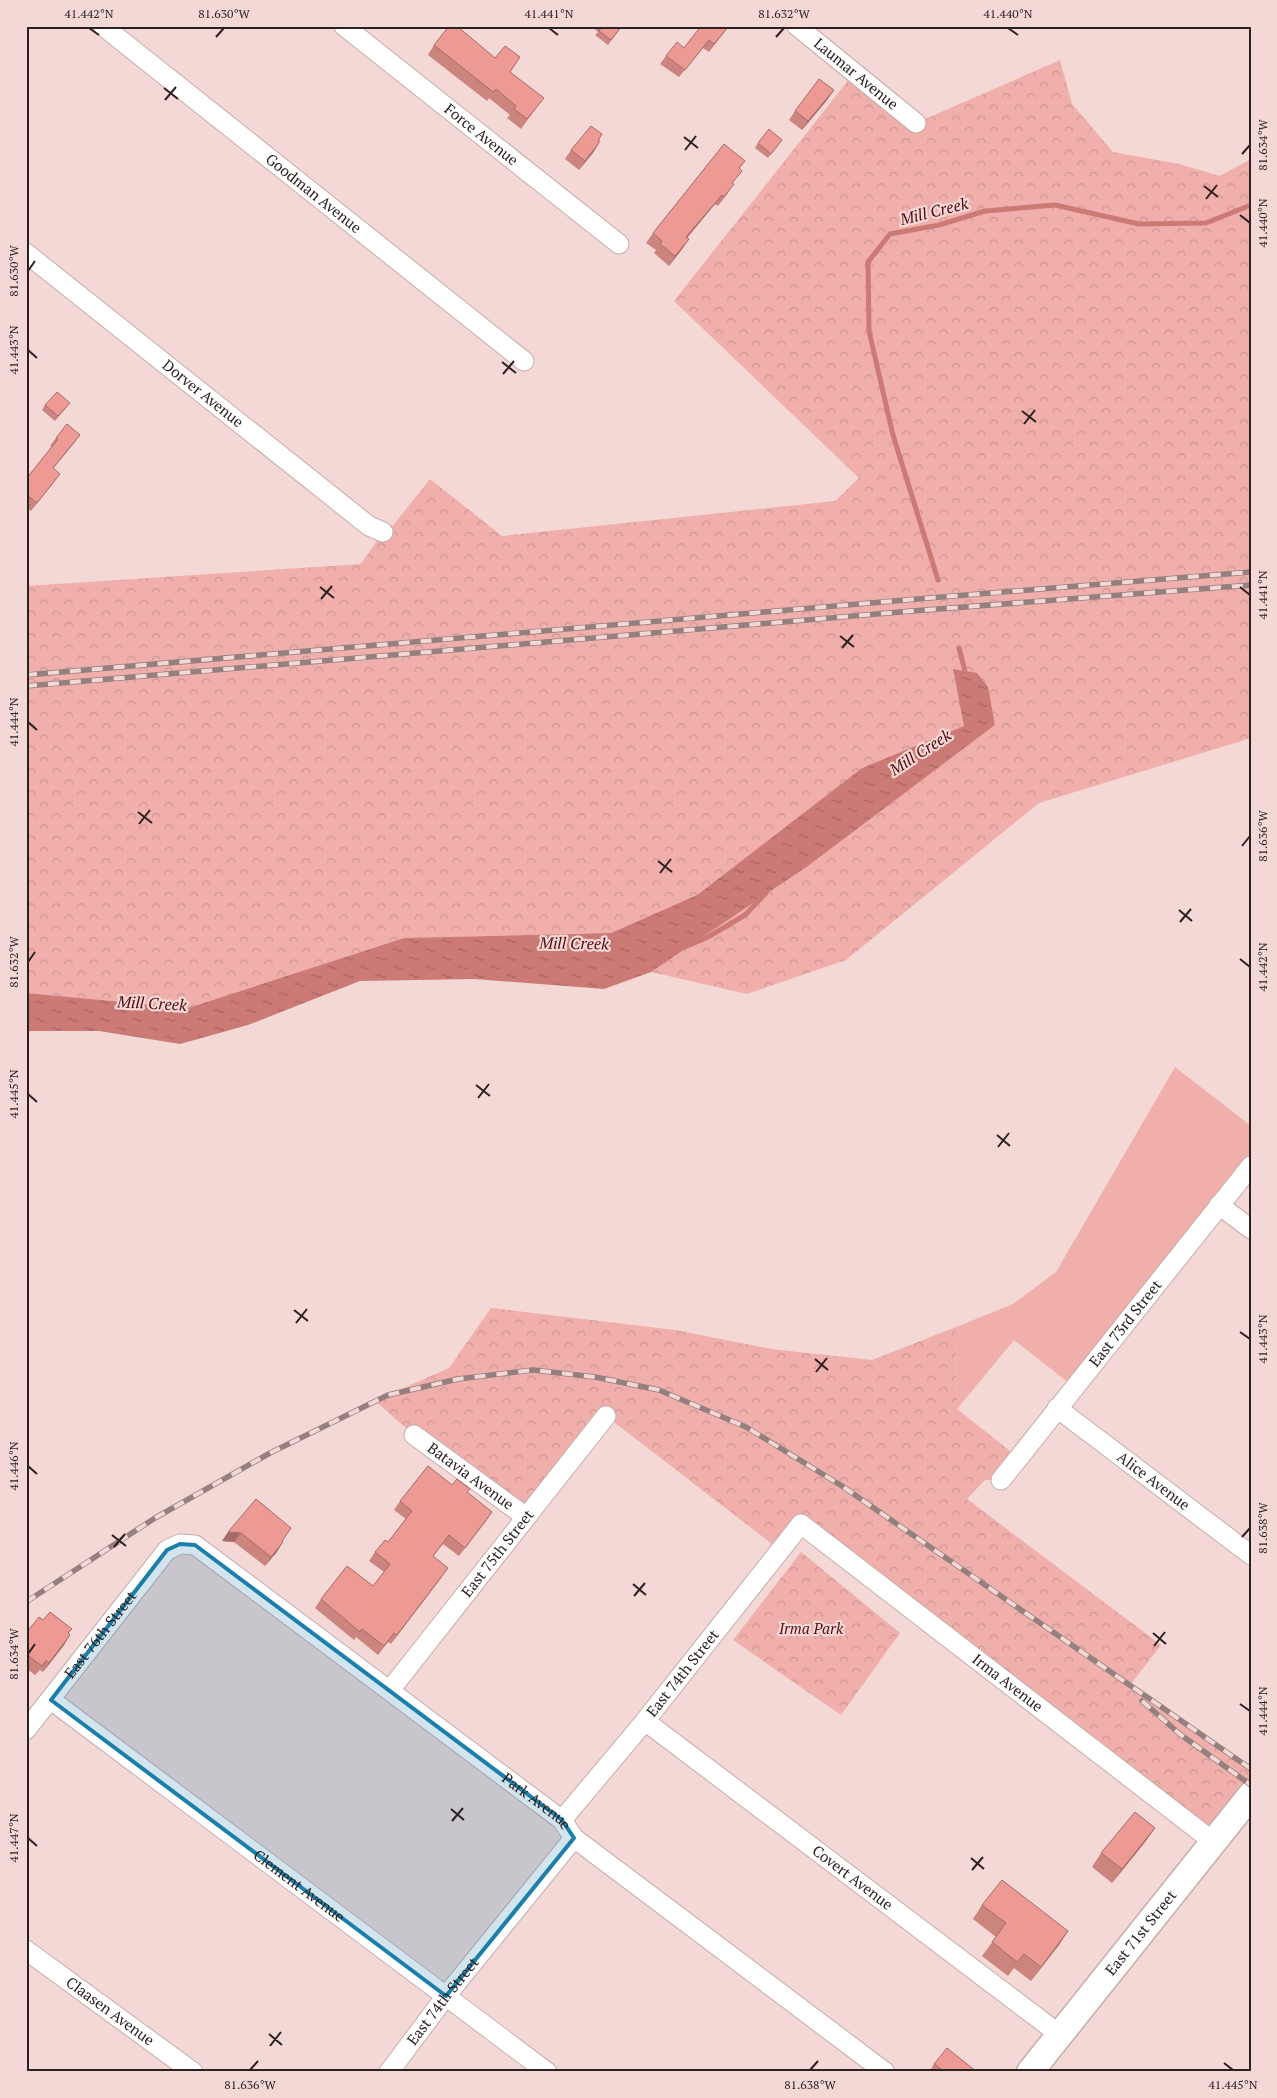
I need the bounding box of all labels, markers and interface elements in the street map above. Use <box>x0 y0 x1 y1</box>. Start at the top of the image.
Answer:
text: 41.442°N <box>64 6 114 21</box>
text: 81.630°W <box>198 6 251 21</box>
text: 41.441°N <box>524 6 574 21</box>
text: 81.632°W <box>758 6 811 21</box>
text: 41.440°N <box>983 6 1033 21</box>
street label: Laumar Avenue <box>810 33 903 114</box>
street label: Force Avenue <box>441 98 523 169</box>
text: 81.634°W <box>1255 118 1270 171</box>
street label: Goodman Avenue <box>262 148 366 237</box>
water label: Mill Creek <box>897 192 971 230</box>
text: 41.440°N <box>1255 198 1270 248</box>
text: 81.630°W <box>6 244 21 297</box>
text: 41.443°N <box>6 325 21 375</box>
street label: Dorver Avenue <box>159 355 248 431</box>
text: 41.441°N <box>1255 570 1270 620</box>
text: 41.444°N <box>6 697 21 747</box>
water label: Mill Creek <box>884 724 955 781</box>
text: 81.636°W <box>1255 809 1270 862</box>
water label: Mill Creek <box>538 931 609 955</box>
text: 81.632°W <box>6 935 21 988</box>
text: 41.442°N <box>1255 942 1270 992</box>
water label: Mill Creek <box>116 990 188 1016</box>
text: 41.445°N <box>6 1069 21 1119</box>
street label: East 73rd Street <box>1084 1275 1166 1371</box>
text: 41.443°N <box>1255 1314 1270 1364</box>
street label: Batavia Avenue <box>424 1437 518 1514</box>
text: 41.446°N <box>6 1441 21 1491</box>
street label: Alice Avenue <box>1114 1446 1194 1514</box>
text: 81.638°W <box>1255 1501 1270 1554</box>
street label: East 75th Street <box>456 1505 538 1601</box>
street label: East 76th Street <box>59 1586 141 1682</box>
park label: Irma Park <box>778 1618 844 1638</box>
street label: East 74th Street <box>641 1625 723 1721</box>
text: 81.634°W <box>6 1627 21 1680</box>
street label: Irma Avenue <box>969 1649 1047 1716</box>
text: 41.444°N <box>1255 1686 1270 1736</box>
street label: Park Avenue <box>498 1767 577 1833</box>
text: 41.447°N <box>6 1813 21 1863</box>
street label: Covert Avenue <box>809 1840 897 1914</box>
street label: Clement Avenue <box>250 1844 349 1926</box>
street label: East 71st Street <box>1100 1885 1181 1979</box>
street label: East 74th Street <box>402 1952 483 2049</box>
street label: Claasen Avenue <box>62 1972 159 2050</box>
text: 81.636°W <box>224 2077 277 2092</box>
text: 81.638°W <box>784 2077 837 2092</box>
text: 41.445°N <box>1208 2077 1258 2092</box>

